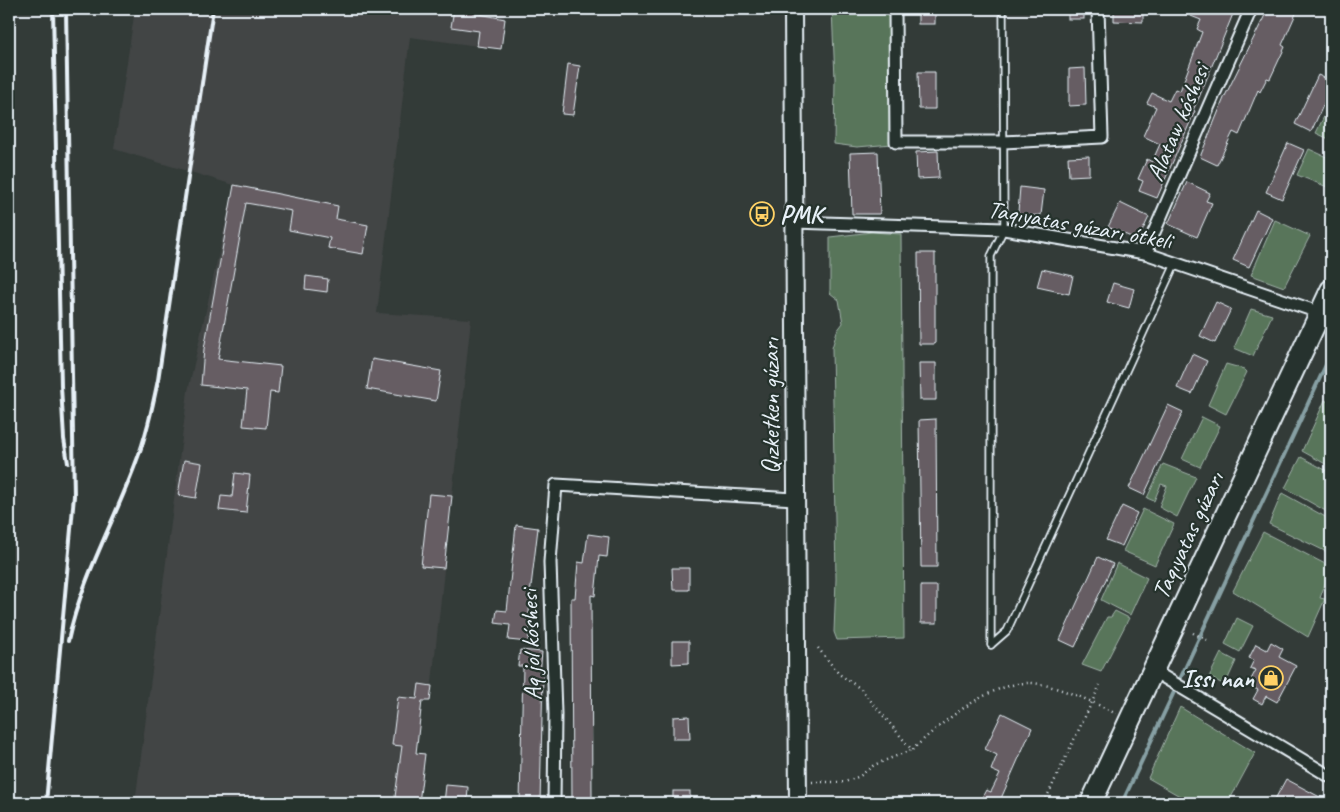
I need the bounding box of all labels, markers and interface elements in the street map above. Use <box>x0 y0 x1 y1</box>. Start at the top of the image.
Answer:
street label: Alataw kóshesi <box>1139 56 1218 186</box>
street label: Taqıyatas gúzarı ótkeli <box>985 193 1178 257</box>
place label: PMK <box>780 199 826 231</box>
bus stop icon: PMK <box>749 201 775 227</box>
street label: Qızketken gúzarı <box>755 337 787 474</box>
street label: Taqıyatas gúzarı <box>1144 465 1232 604</box>
street label: Aq jol kóshesi <box>513 586 549 701</box>
place label: Issı nan <box>1182 663 1255 695</box>
shop icon: Issı nan <box>1258 665 1284 691</box>

